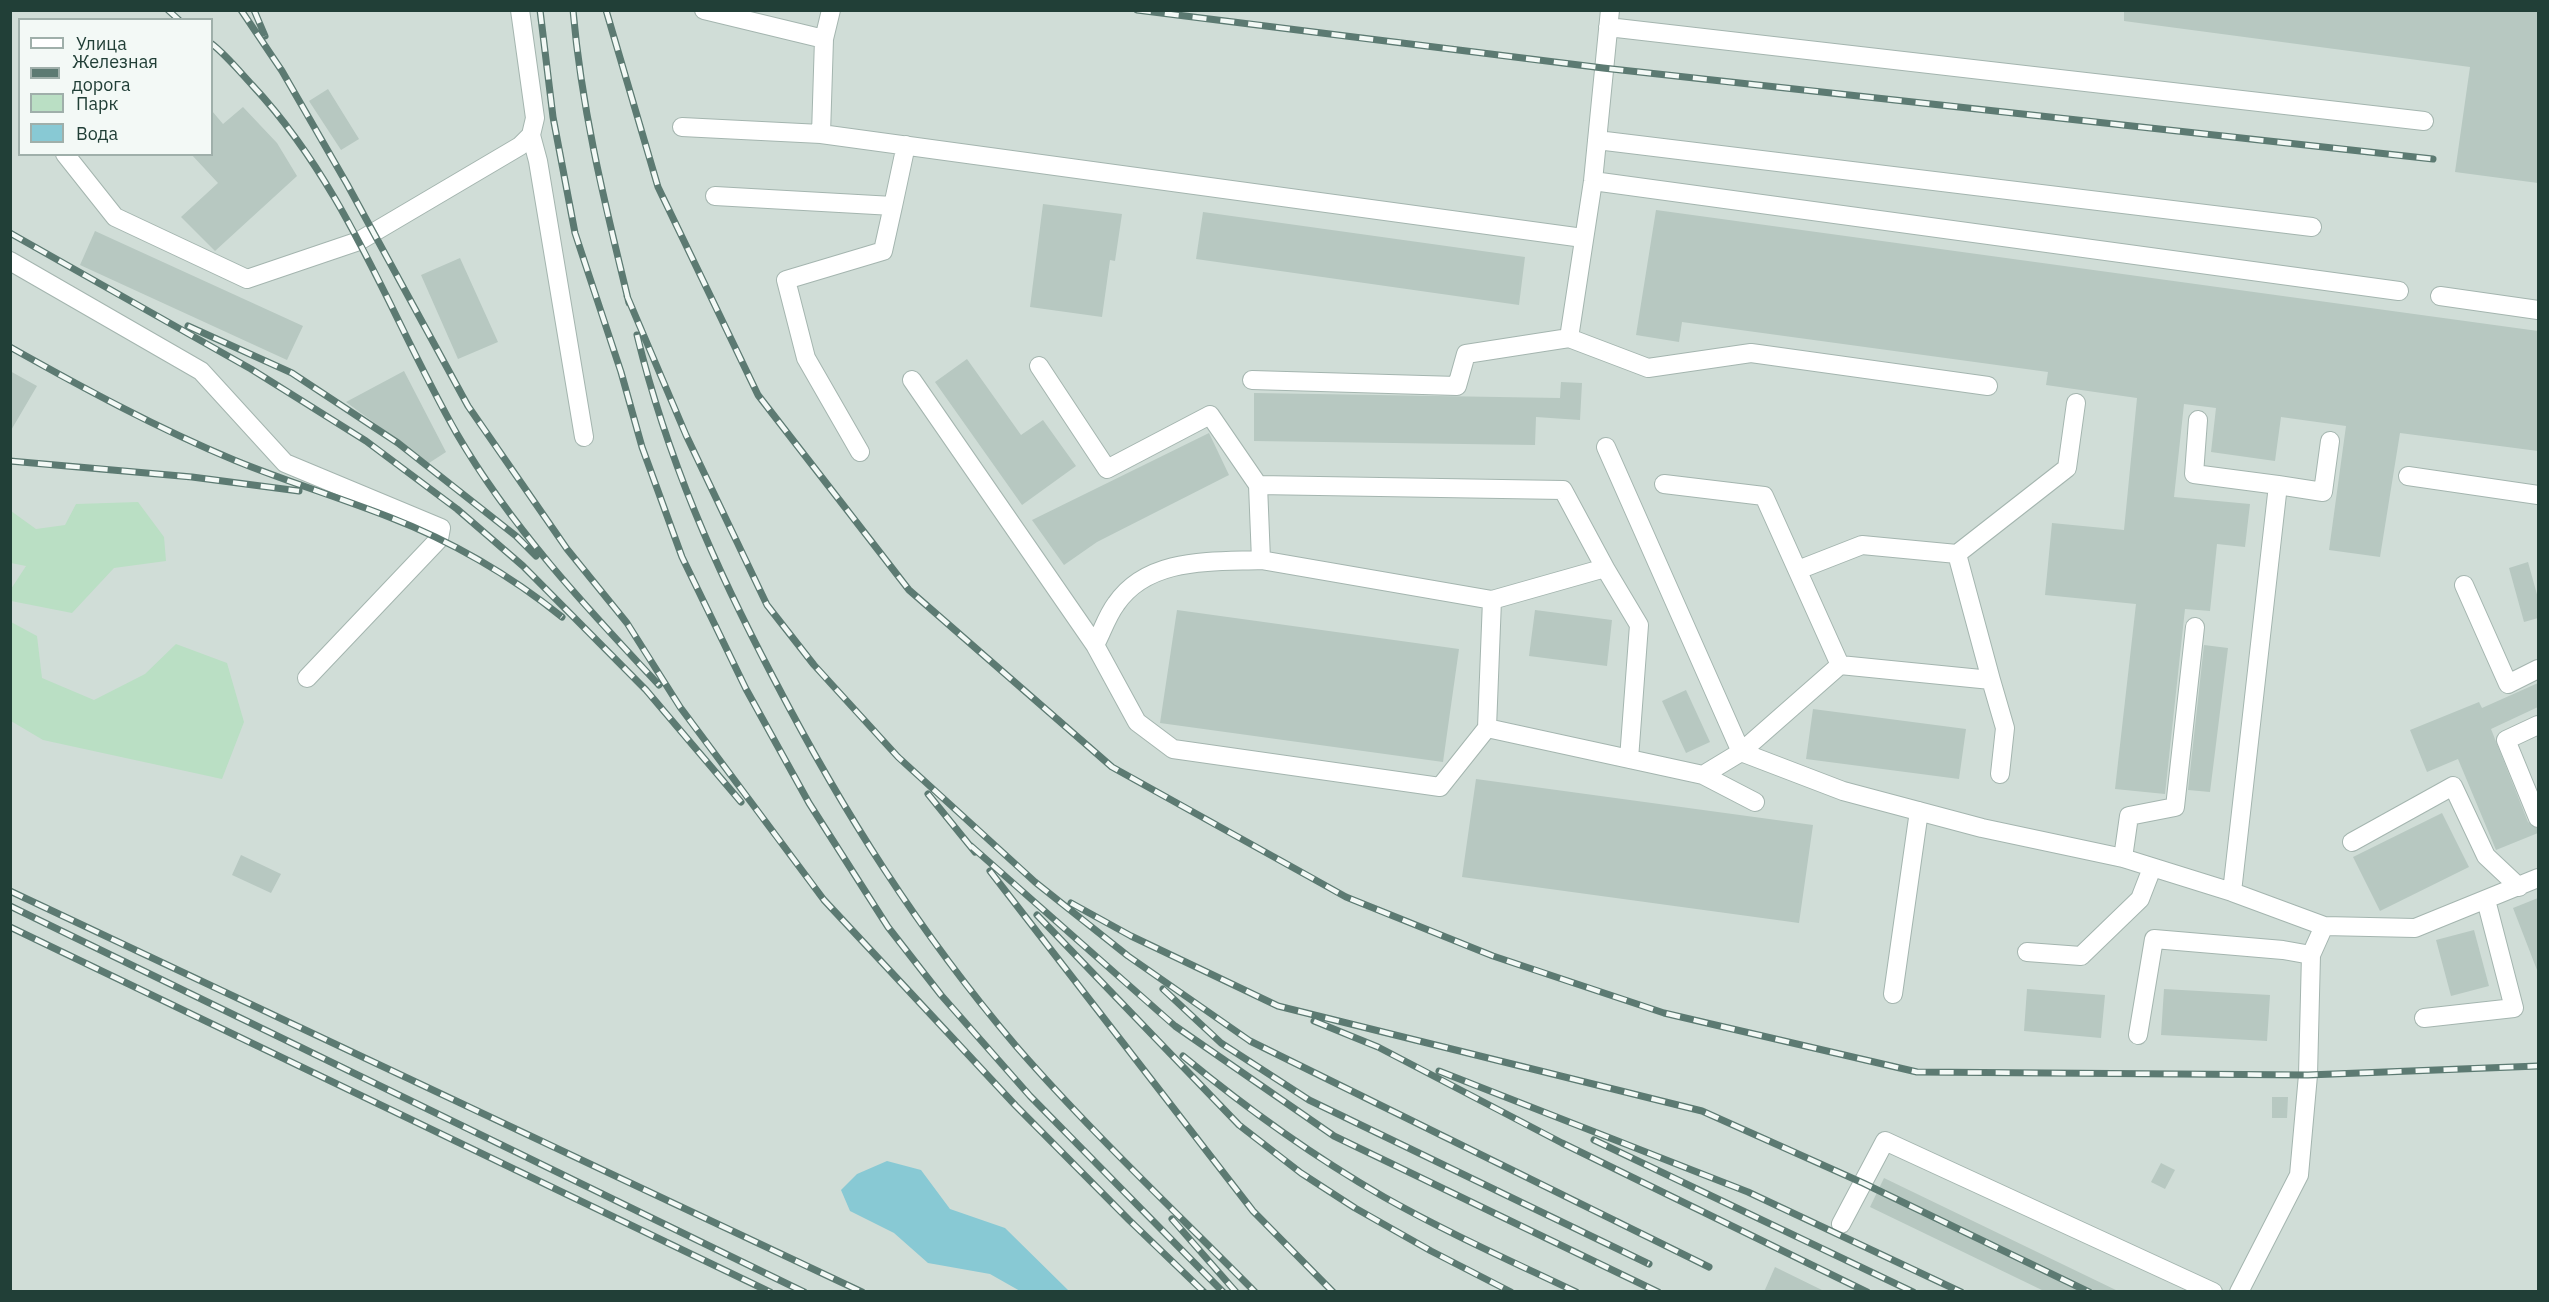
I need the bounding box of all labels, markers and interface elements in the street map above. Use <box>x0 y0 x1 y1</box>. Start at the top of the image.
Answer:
legend <box>18 18 213 156</box>
text: Улица <box>76 32 127 55</box>
text: Железная дорога <box>72 50 158 96</box>
text: Парк <box>76 92 118 115</box>
text: Вода <box>76 122 118 145</box>

